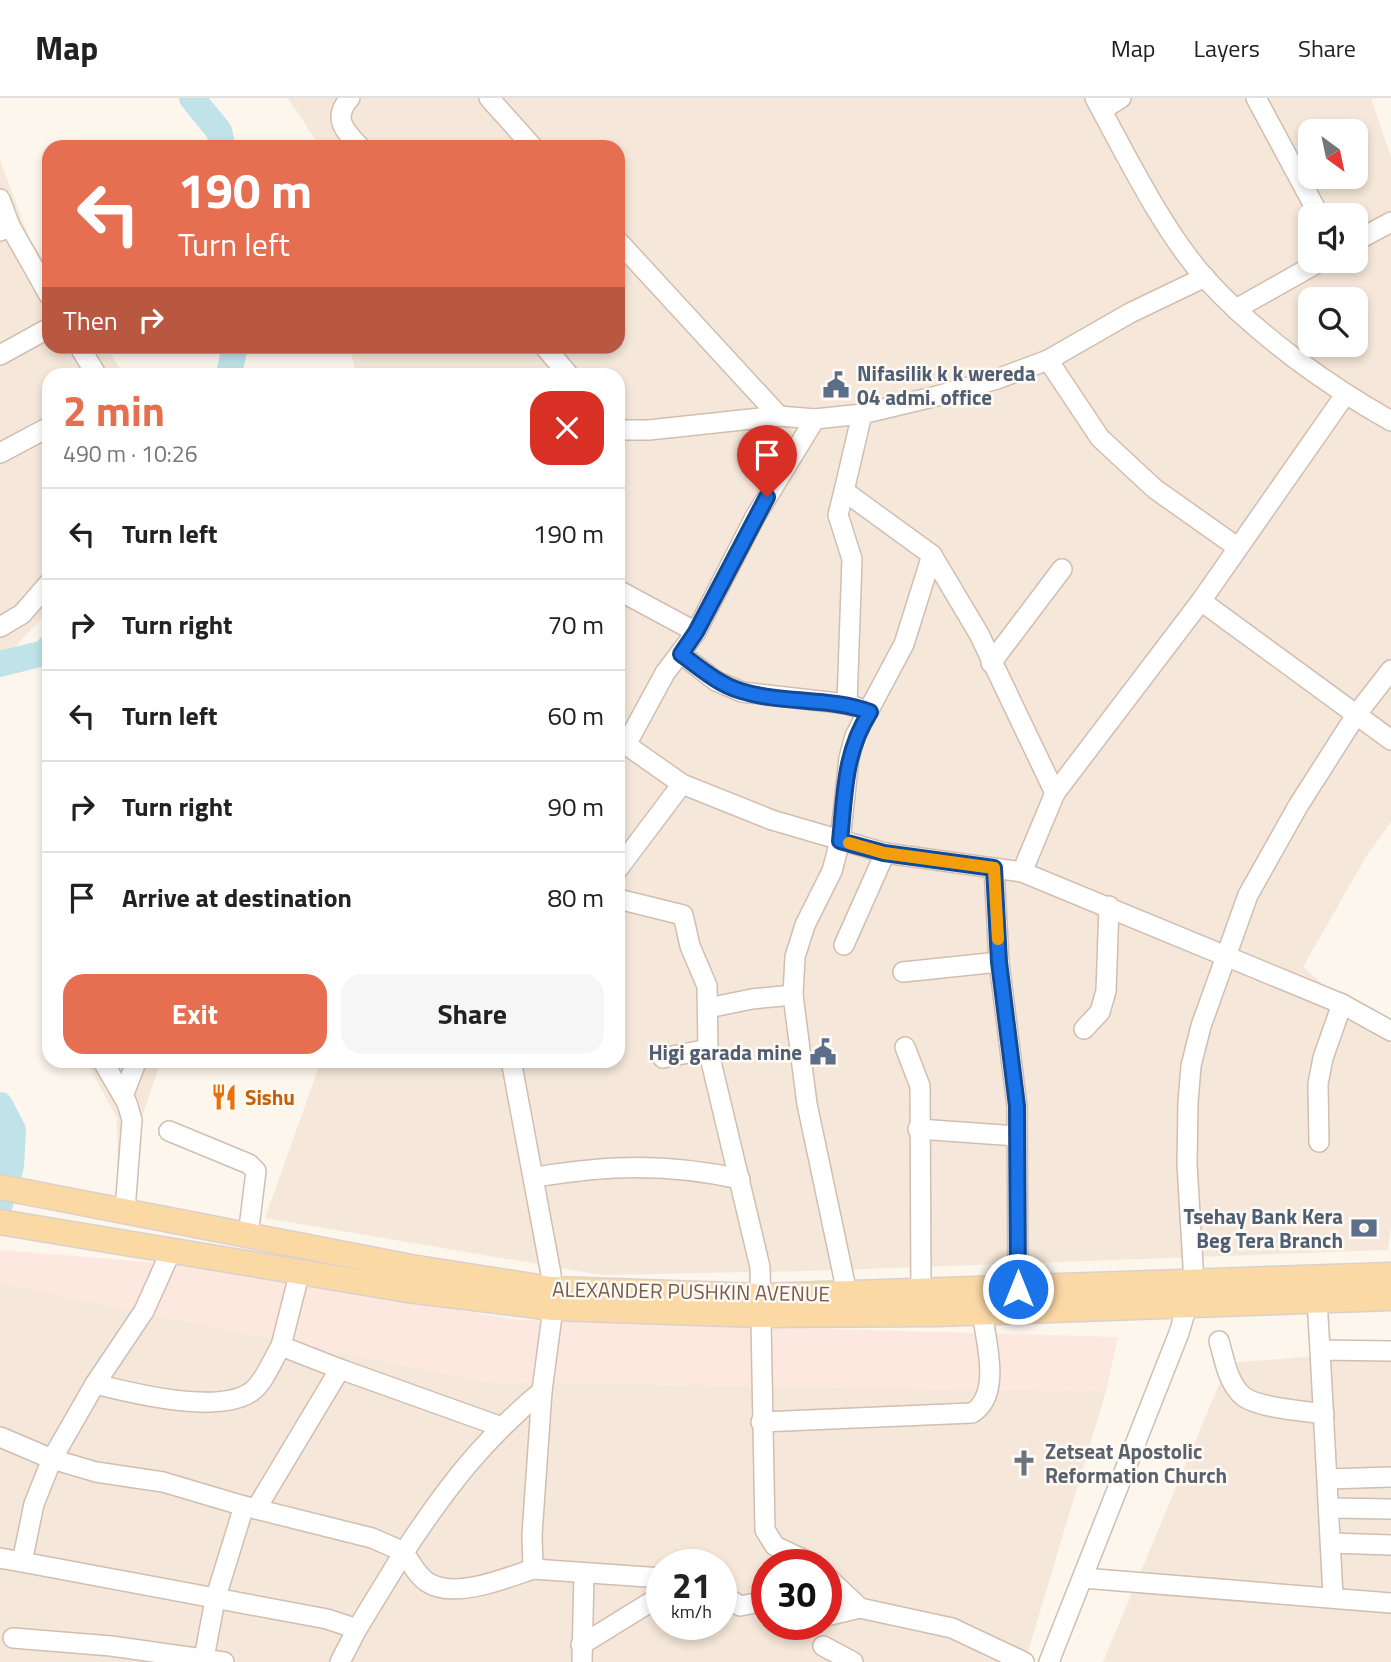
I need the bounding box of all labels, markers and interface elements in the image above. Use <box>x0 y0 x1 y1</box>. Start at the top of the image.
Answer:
text: Map <box>35 23 98 73</box>
text: Map <box>1111 30 1156 66</box>
text: Layers <box>1194 30 1260 66</box>
text: Share <box>1298 30 1356 66</box>
north arrow <box>1298 119 1368 189</box>
map controls <box>1298 119 1368 357</box>
text: 190 m <box>178 152 312 227</box>
icon: left <box>63 168 154 259</box>
button: sound <box>1298 203 1368 273</box>
text: Turn left <box>178 220 290 268</box>
button: search <box>1298 287 1368 357</box>
text: Then <box>63 301 118 340</box>
icon: right <box>132 301 170 339</box>
place label: Nifasilik k k wereda 04 admi. office <box>857 357 1036 413</box>
public building icon: Nifasilik k k wereda 04 admi. office <box>821 370 851 400</box>
text: 2 min <box>63 378 165 442</box>
button: close <box>530 391 604 465</box>
pin <box>737 425 797 497</box>
text: 490 m · 10:26 <box>63 436 198 471</box>
icon: arrive <box>748 436 786 474</box>
text: Turn left <box>122 514 217 553</box>
text: 190 m <box>533 514 604 553</box>
icon: left <box>63 515 101 553</box>
text: Turn right <box>122 605 233 644</box>
text: 70 m <box>547 605 604 644</box>
icon: right <box>63 606 101 644</box>
text: Turn left <box>122 696 217 735</box>
text: 60 m <box>547 696 604 735</box>
icon: left <box>63 697 101 735</box>
text: Turn right <box>122 787 233 826</box>
text: 90 m <box>547 787 604 826</box>
icon: right <box>63 788 101 826</box>
text: Arrive at destination <box>122 878 352 917</box>
text: 80 m <box>547 878 604 917</box>
icon: arrive <box>63 879 101 917</box>
button: Exit <box>63 974 327 1054</box>
button: Share <box>341 974 604 1054</box>
place label: Higi garada mine <box>648 1036 802 1068</box>
public building icon: Higi garada mine <box>808 1037 838 1067</box>
place label: Sishu <box>245 1081 295 1113</box>
restaurant icon: Sishu <box>209 1082 239 1112</box>
place label: Tsehay Bank Kera Beg Tera Branch <box>1184 1200 1343 1256</box>
bank icon: Tsehay Bank Kera Beg Tera Branch <box>1349 1213 1379 1243</box>
position arrow <box>981 1252 1055 1326</box>
street label: ALEXANDER PUSHKIN AVENUE <box>552 1273 830 1309</box>
place label: Zetseat Apostolic Reformation Church <box>1045 1435 1227 1491</box>
church icon: Zetseat Apostolic Reformation Church <box>1009 1448 1039 1478</box>
speed limit sign: 30 <box>751 1549 842 1640</box>
text: 21 <box>672 1558 711 1612</box>
text: km/h <box>671 1598 712 1625</box>

